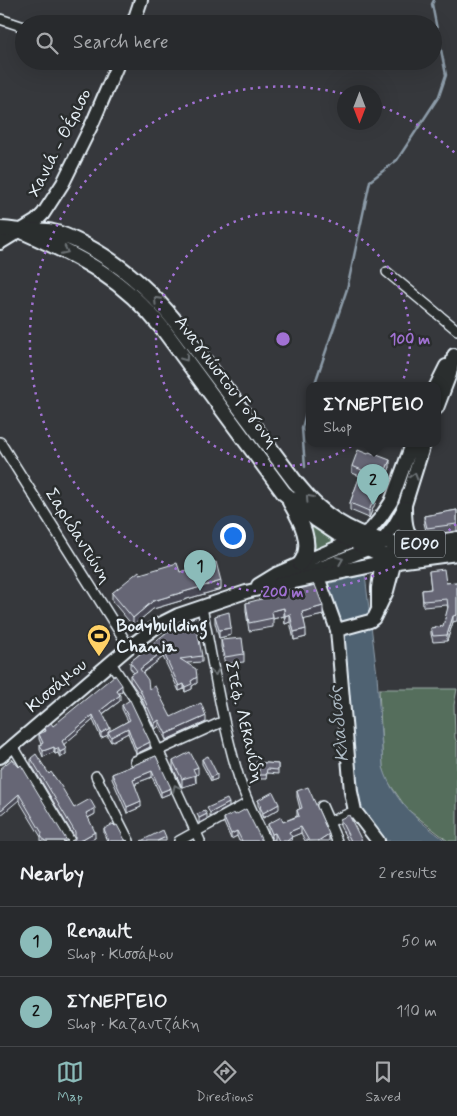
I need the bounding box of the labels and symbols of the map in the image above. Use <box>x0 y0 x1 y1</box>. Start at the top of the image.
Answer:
street label: Χανιά - Θέρισο <box>21 84 98 201</box>
north arrow <box>337 85 382 130</box>
one-way arrow <box>60 245 69 256</box>
one-way arrow <box>154 297 163 306</box>
street label: Αναγνώστου Γογονή <box>168 311 284 453</box>
centre of rings <box>274 330 292 348</box>
text: 100 m <box>390 330 430 350</box>
one-way arrow <box>179 352 187 361</box>
pin: 2 <box>357 464 389 505</box>
one-way arrow <box>408 472 418 481</box>
street label: Σαριδαντώνη <box>39 484 117 588</box>
one-way arrow <box>306 495 315 504</box>
your location <box>220 523 246 549</box>
road number: ΕΟ90 <box>395 530 445 558</box>
pin: 1 <box>184 550 216 591</box>
one-way arrow <box>336 556 344 566</box>
text: 200 m <box>263 583 304 603</box>
place label: Bodybuilding Chania <box>116 614 208 659</box>
sports icon: Bodybuilding Chania <box>86 623 112 657</box>
street label: Κισσάμου <box>21 653 93 719</box>
street label: Στεφ. Λεκανίδη <box>218 659 270 785</box>
one-way arrow <box>209 667 219 676</box>
water label: Κλαδισός <box>322 683 355 763</box>
one-way arrow <box>172 784 182 793</box>

